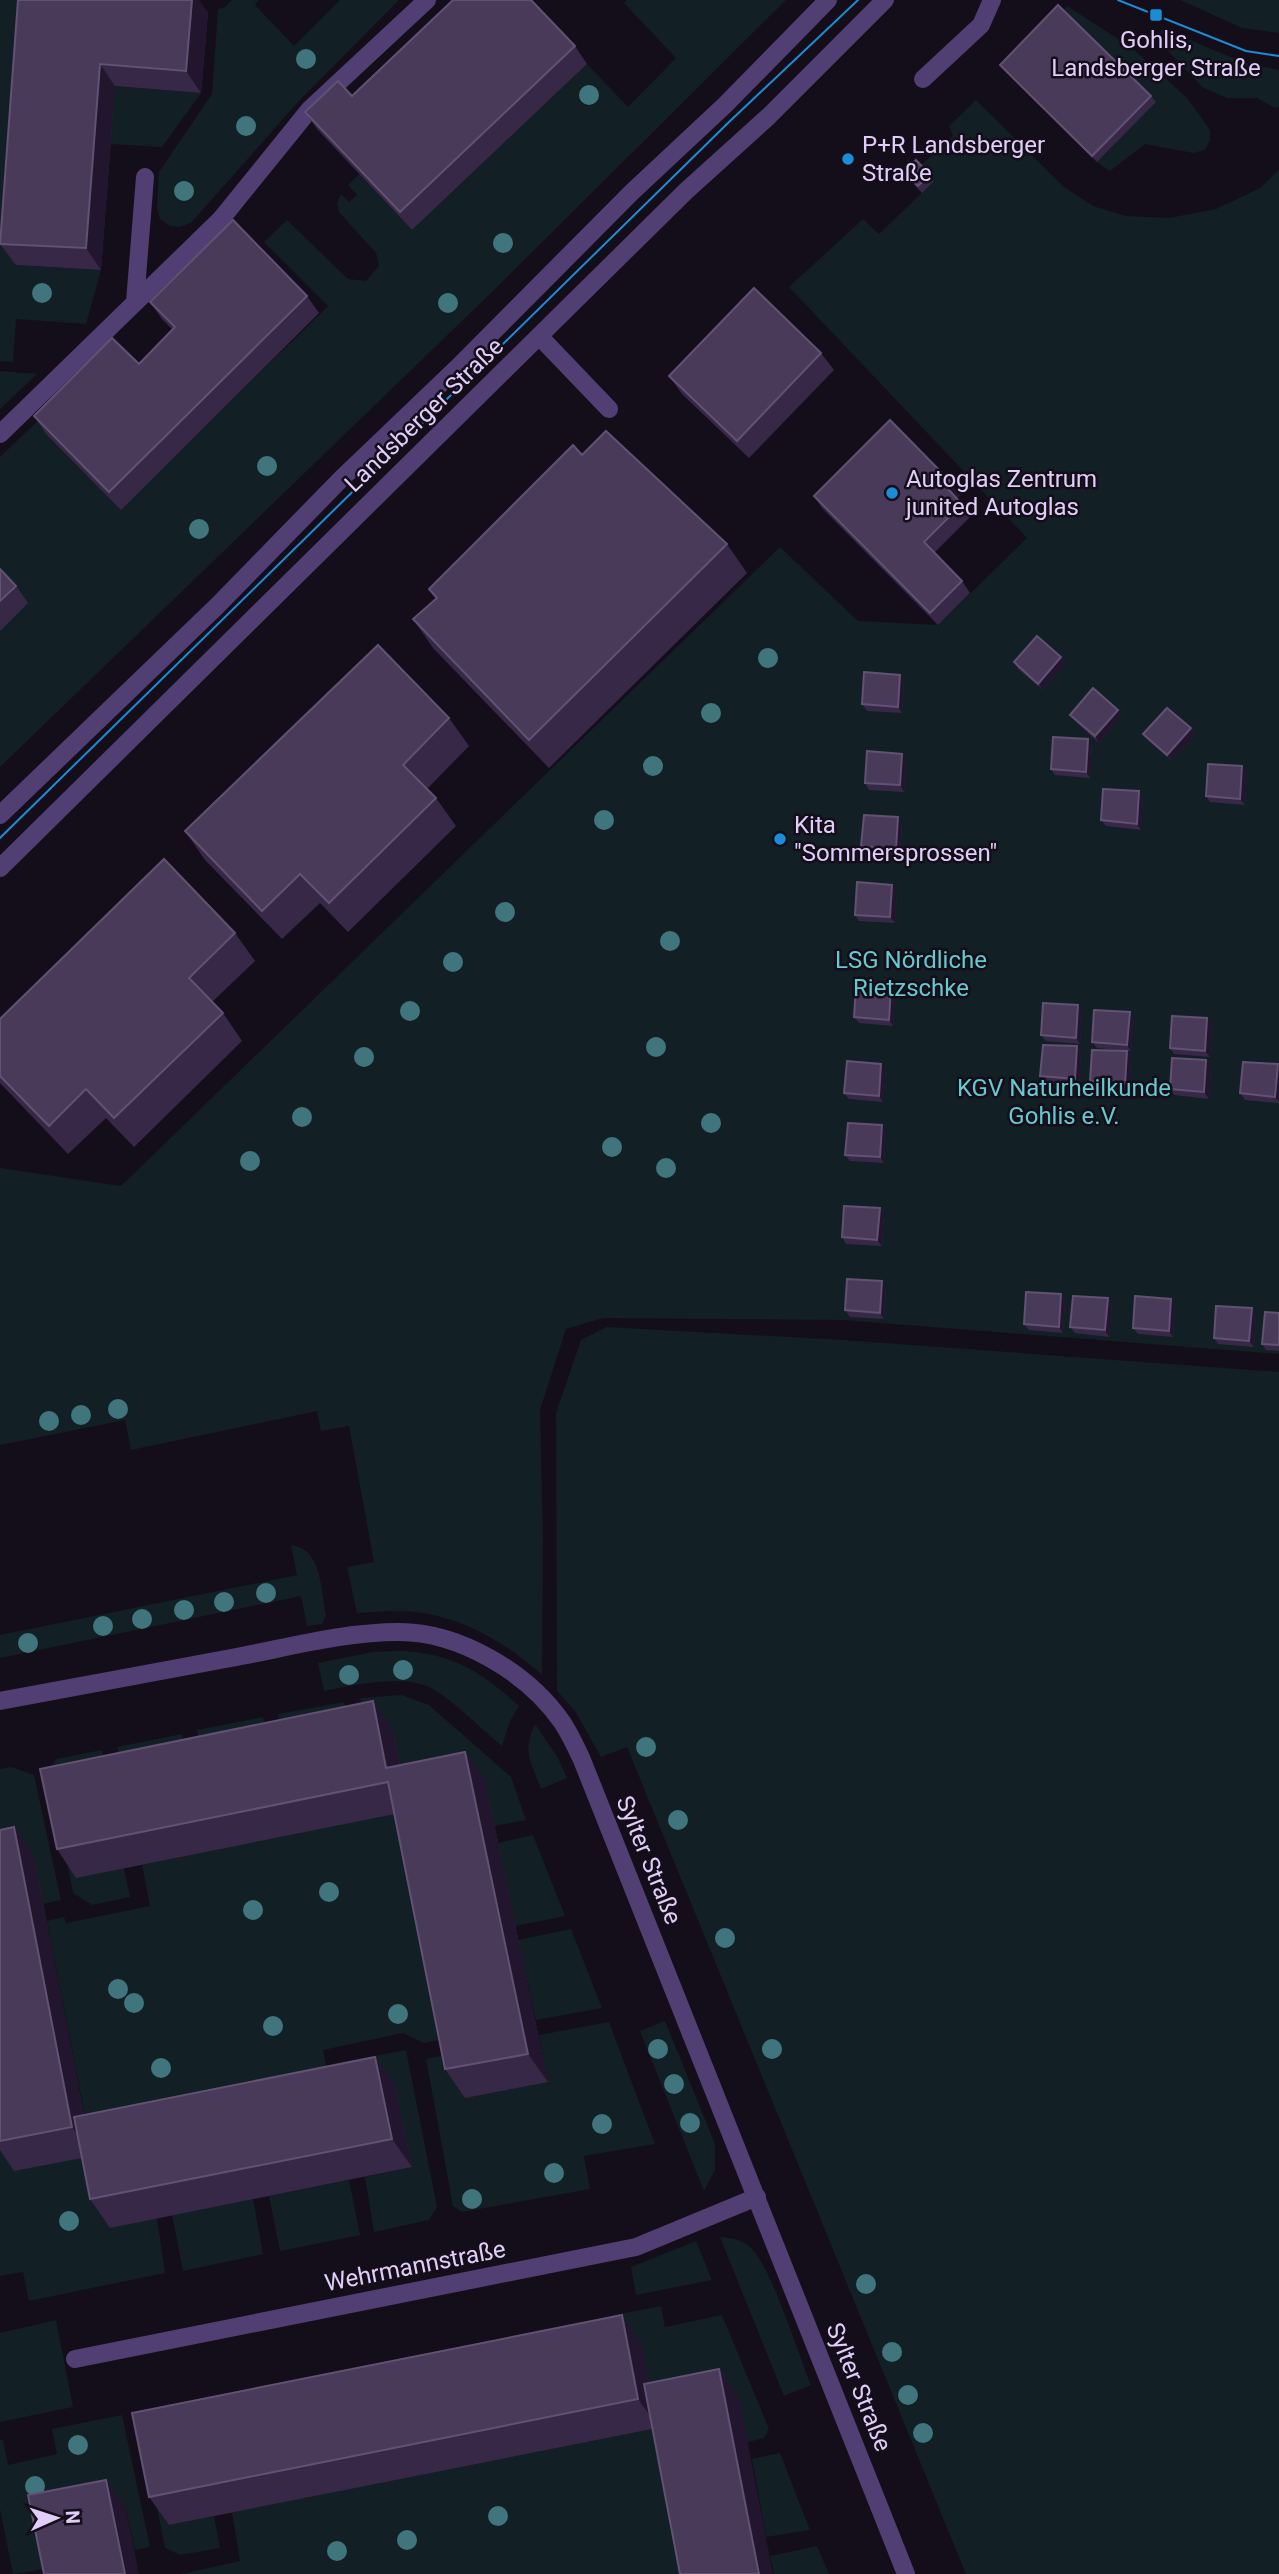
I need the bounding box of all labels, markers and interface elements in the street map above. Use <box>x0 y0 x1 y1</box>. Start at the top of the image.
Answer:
marker: Gohlis, Landsberger Straße <box>1148 7 1164 23</box>
place label: Gohlis, Landsberger Straße <box>1051 26 1261 82</box>
place label: P+R Landsberger Straße <box>862 131 1045 187</box>
marker: P+R Landsberger Straße <box>840 151 856 167</box>
street label: Landsberger Straße <box>339 332 509 498</box>
place label: Autoglas Zentrum junited Autoglas <box>905 465 1097 521</box>
marker: Autoglas Zentrum junited Autoglas <box>884 485 900 501</box>
place label: Kita "Sommersprossen" <box>794 811 997 867</box>
marker: Kita "Sommersprossen" <box>772 831 788 847</box>
park label: LSG Nördliche Rietzschke <box>835 946 987 1002</box>
park label: KGV Naturheilkunde Gohlis e.V. <box>957 1074 1171 1130</box>
street label: Sylter Straße <box>611 1792 687 1928</box>
street label: Wehrmannstraße <box>322 2235 508 2297</box>
street label: Sylter Straße <box>821 2319 897 2455</box>
north arrow <box>21 2483 91 2553</box>
text: N <box>61 2510 84 2524</box>

